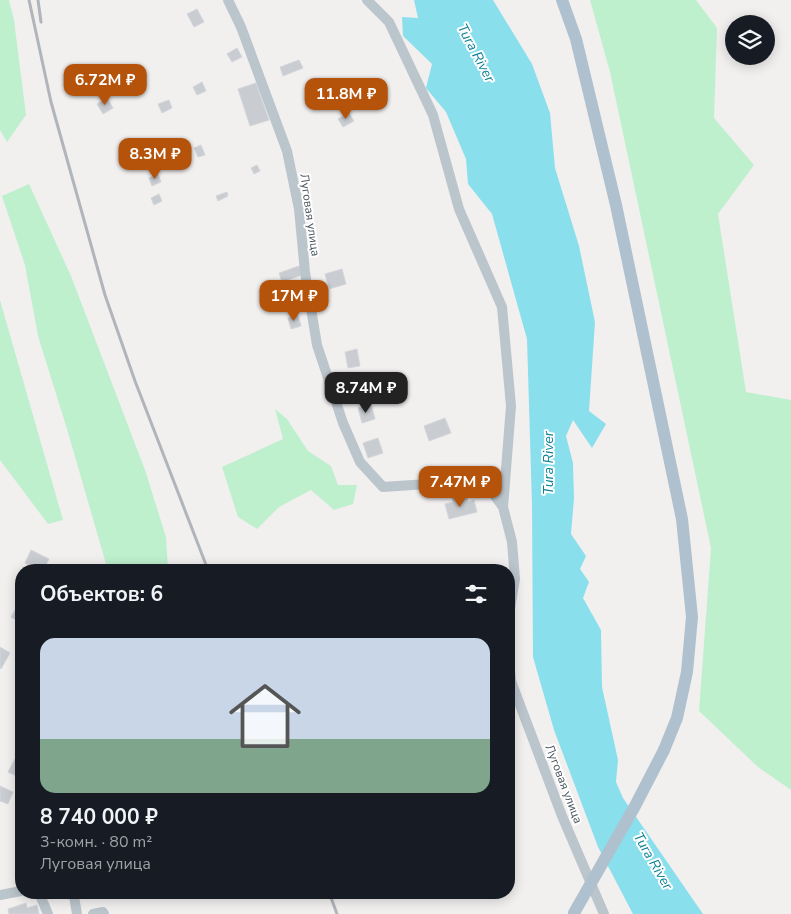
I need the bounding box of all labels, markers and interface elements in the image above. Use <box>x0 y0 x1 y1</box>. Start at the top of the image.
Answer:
map controls <box>725 15 775 65</box>
button: layers <box>725 15 775 65</box>
water label: Tura River <box>453 21 500 86</box>
pin: 6.72M ₽ <box>59 64 151 106</box>
text: 6.72M ₽ <box>75 69 135 91</box>
pin: 11.8M ₽ <box>300 78 392 120</box>
text: 11.8M ₽ <box>316 83 376 105</box>
pin: 8.3M ₽ <box>114 138 196 180</box>
text: 8.3M ₽ <box>130 143 180 165</box>
street label: Луговая улица <box>296 173 324 257</box>
pin: 17M ₽ <box>259 280 329 322</box>
text: 17M ₽ <box>270 285 318 307</box>
pin: 8.74M ₽ <box>320 372 412 414</box>
text: 8.74M ₽ <box>336 377 396 399</box>
water label: Tura River <box>539 430 558 495</box>
pin: 7.47M ₽ <box>414 466 506 508</box>
text: 7.47M ₽ <box>430 471 490 493</box>
text: Объектов: 6 <box>40 580 163 608</box>
icon: filters <box>462 580 490 608</box>
icon: home <box>220 671 310 761</box>
street label: Луговая улица <box>542 742 586 826</box>
text: 8 740 000 ₽ <box>40 803 158 831</box>
water label: Tura River <box>629 829 678 894</box>
text: 3-комн. · 80 m² <box>40 831 152 853</box>
text: Луговая улица <box>40 853 151 875</box>

